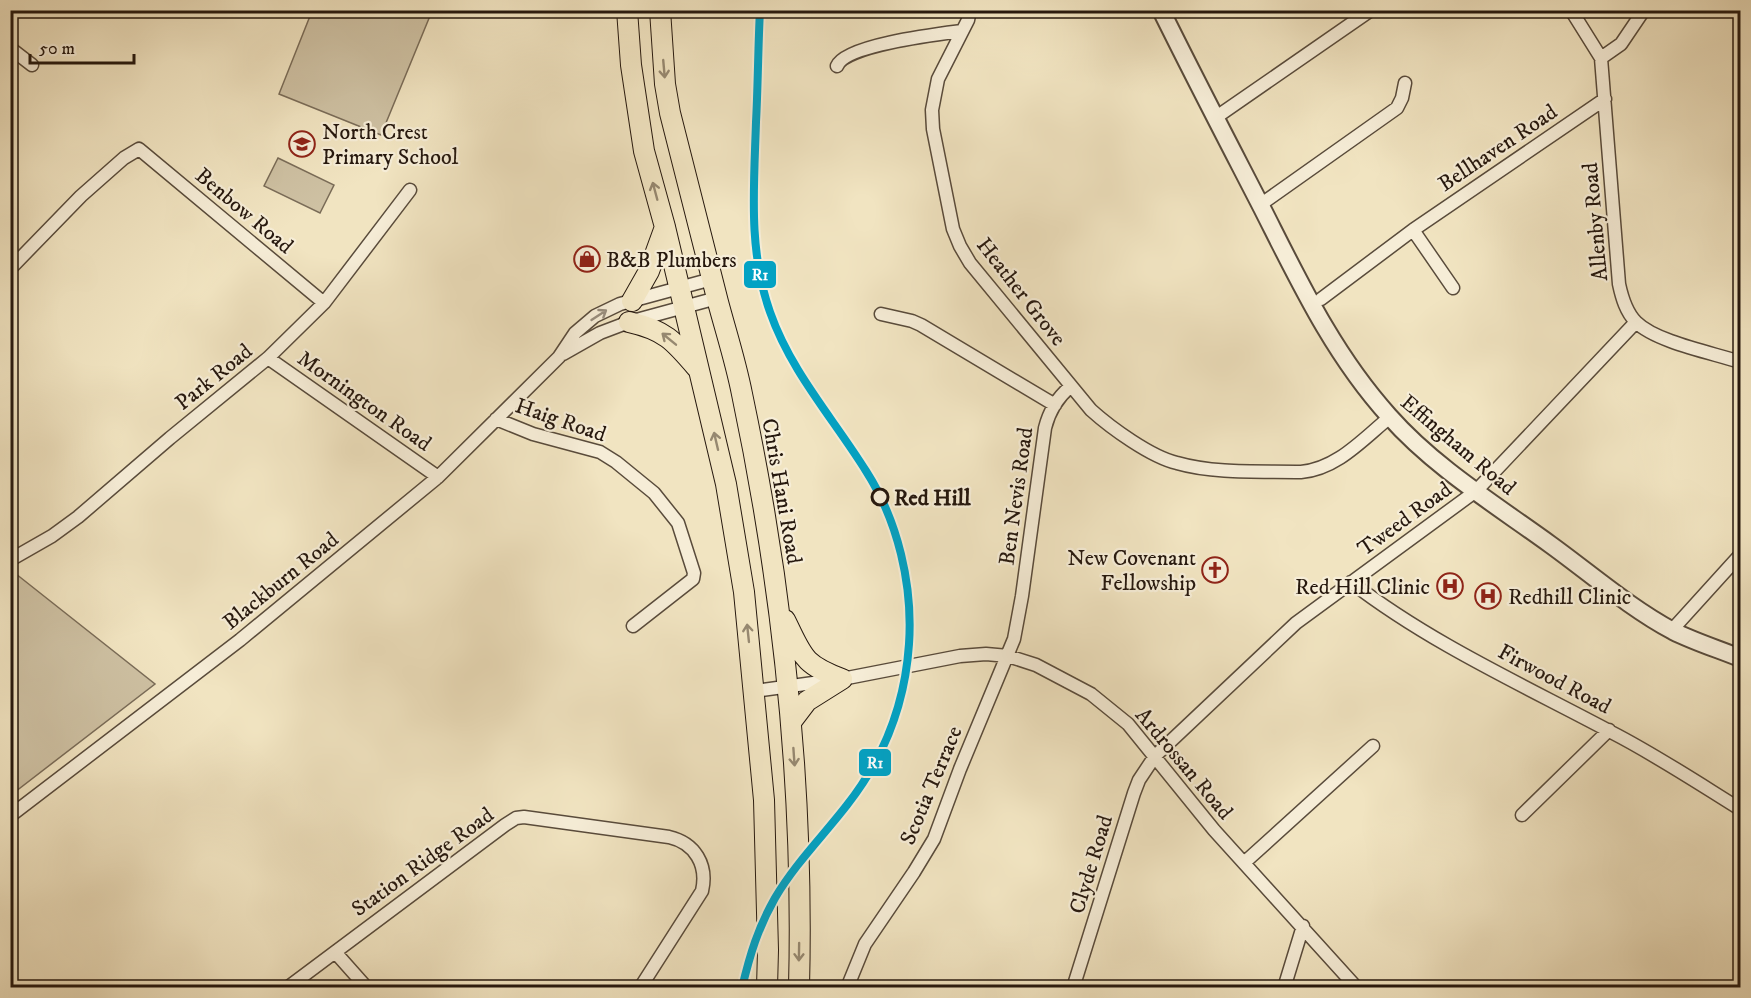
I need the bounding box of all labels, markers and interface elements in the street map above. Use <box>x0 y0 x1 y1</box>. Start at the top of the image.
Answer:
scale bar <box>30 27 134 65</box>
text: 50 m <box>39 38 75 60</box>
one-way arrow <box>659 58 670 78</box>
street label: Bellhaven Road <box>1433 99 1562 198</box>
place label: North Crest Primary School <box>322 119 459 171</box>
school or university icon: North Crest Primary School <box>287 129 317 159</box>
street label: Benbow Road <box>189 162 299 260</box>
street label: Allenby Road <box>1577 162 1614 282</box>
one-way arrow <box>648 181 660 200</box>
street label: Heather Grove <box>970 232 1072 352</box>
shop icon: B&B Plumbers <box>572 244 602 274</box>
place label: B&B Plumbers <box>606 247 737 274</box>
line badge: R1 <box>743 260 777 289</box>
text: R1 <box>752 265 768 285</box>
one-way arrow <box>590 309 607 321</box>
one-way arrow <box>661 332 677 345</box>
street label: Park Road <box>170 338 258 416</box>
street label: Mornington Road <box>292 345 436 457</box>
street label: Effingham Road <box>1395 389 1521 501</box>
street label: Haig Road <box>511 392 610 449</box>
street label: Chris Hani Road <box>755 416 808 566</box>
street label: Ben Nevis Road <box>993 426 1040 567</box>
one-way arrow <box>709 432 721 451</box>
street label: Tweed Road <box>1353 476 1457 562</box>
place label: Red Hill <box>894 485 971 512</box>
marker: Red Hill <box>871 488 889 506</box>
street label: Blackburn Road <box>218 526 344 636</box>
place label: New Covenant Fellowship <box>1067 545 1196 597</box>
church icon: New Covenant Fellowship <box>1200 555 1230 585</box>
hospital icon: Red Hill Clinic <box>1435 571 1465 601</box>
place label: Red Hill Clinic <box>1295 574 1430 601</box>
hospital icon: Redhill Clinic <box>1473 581 1503 611</box>
place label: Redhill Clinic <box>1508 584 1631 611</box>
one-way arrow <box>742 624 753 644</box>
street label: Firwood Road <box>1493 638 1616 720</box>
street label: Ardrossan Road <box>1129 703 1238 825</box>
street label: Scotia Terrace <box>894 722 968 849</box>
one-way arrow <box>789 747 800 767</box>
line badge: R1 <box>858 748 892 777</box>
text: R1 <box>867 753 883 773</box>
street label: Station Ridge Road <box>347 802 499 923</box>
street label: Clyde Road <box>1064 812 1119 917</box>
one-way arrow <box>794 942 805 962</box>

